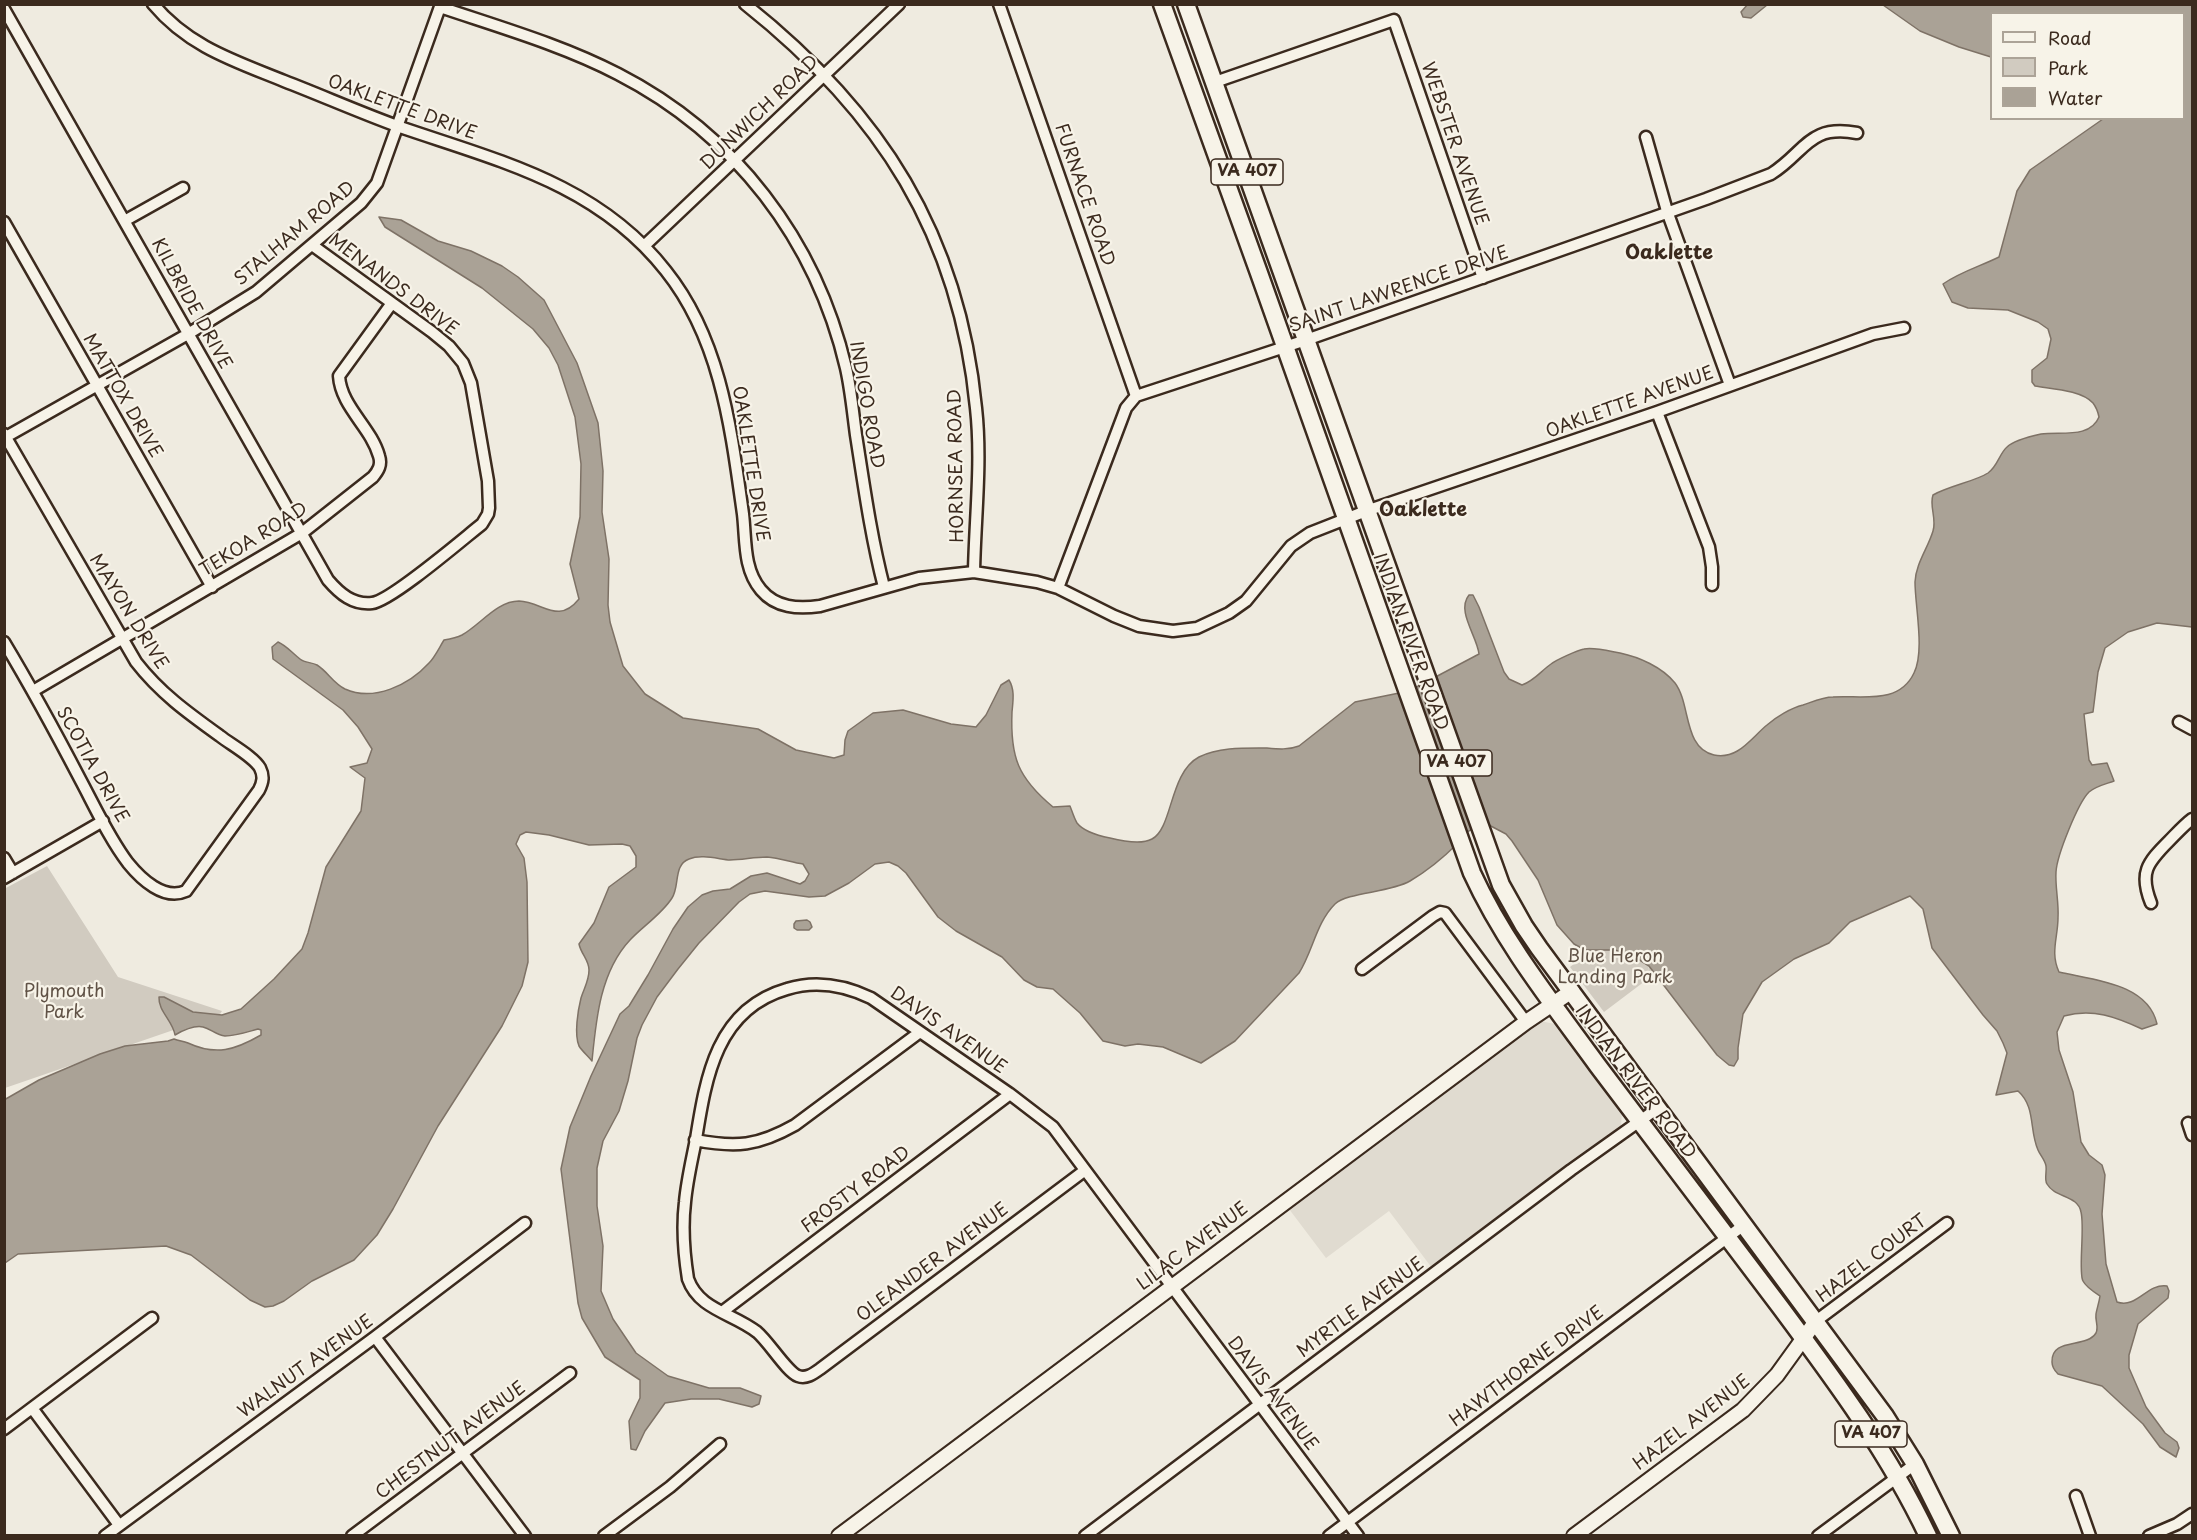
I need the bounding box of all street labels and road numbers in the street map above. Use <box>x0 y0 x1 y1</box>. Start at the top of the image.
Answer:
street label: DUNWICH ROAD <box>696 51 824 175</box>
street label: WEBSTER AVENUE <box>1416 60 1492 228</box>
street label: OAKLETTE DRIVE <box>324 71 480 145</box>
street label: FURNACE ROAD <box>1049 121 1119 269</box>
road number: VA 407 <box>1211 159 1283 185</box>
street label: STALHAM ROAD <box>230 177 360 291</box>
street label: MENANDS DRIVE <box>324 229 462 341</box>
street label: KILBRIDE DRIVE <box>146 235 236 373</box>
street label: SAINT LAWRENCE DRIVE <box>1287 242 1511 338</box>
street label: MATTOX DRIVE <box>78 330 166 462</box>
street label: INDIGO ROAD <box>844 340 888 470</box>
street label: OAKLETTE AVENUE <box>1543 363 1717 443</box>
street label: OAKLETTE DRIVE <box>727 385 773 543</box>
street label: HORNSEA ROAD <box>945 389 969 543</box>
street label: TEKOA ROAD <box>196 498 312 582</box>
street label: MAYON DRIVE <box>84 550 172 674</box>
street label: INDIAN RIVER ROAD <box>1368 550 1452 734</box>
street label: SCOTIA DRIVE <box>51 703 133 827</box>
road number: VA 407 <box>1420 750 1492 776</box>
street label: DAVIS AVENUE <box>886 983 1010 1079</box>
street label: INDIAN RIVER ROAD <box>1570 1001 1700 1163</box>
street label: FROSTY ROAD <box>797 1142 915 1238</box>
street label: LILAC AVENUE <box>1133 1198 1253 1296</box>
street label: OLEANDER AVENUE <box>853 1199 1013 1327</box>
street label: HAZEL COURT <box>1812 1210 1932 1308</box>
street label: MYRTLE AVENUE <box>1293 1253 1429 1363</box>
street label: HAWTHORNE DRIVE <box>1446 1302 1608 1432</box>
street label: WALNUT AVENUE <box>234 1311 378 1423</box>
street label: DAVIS AVENUE <box>1222 1333 1322 1455</box>
street label: HAZEL AVENUE <box>1629 1371 1755 1475</box>
street label: CHESTNUT AVENUE <box>372 1378 530 1504</box>
road number: VA 407 <box>1835 1421 1907 1447</box>

